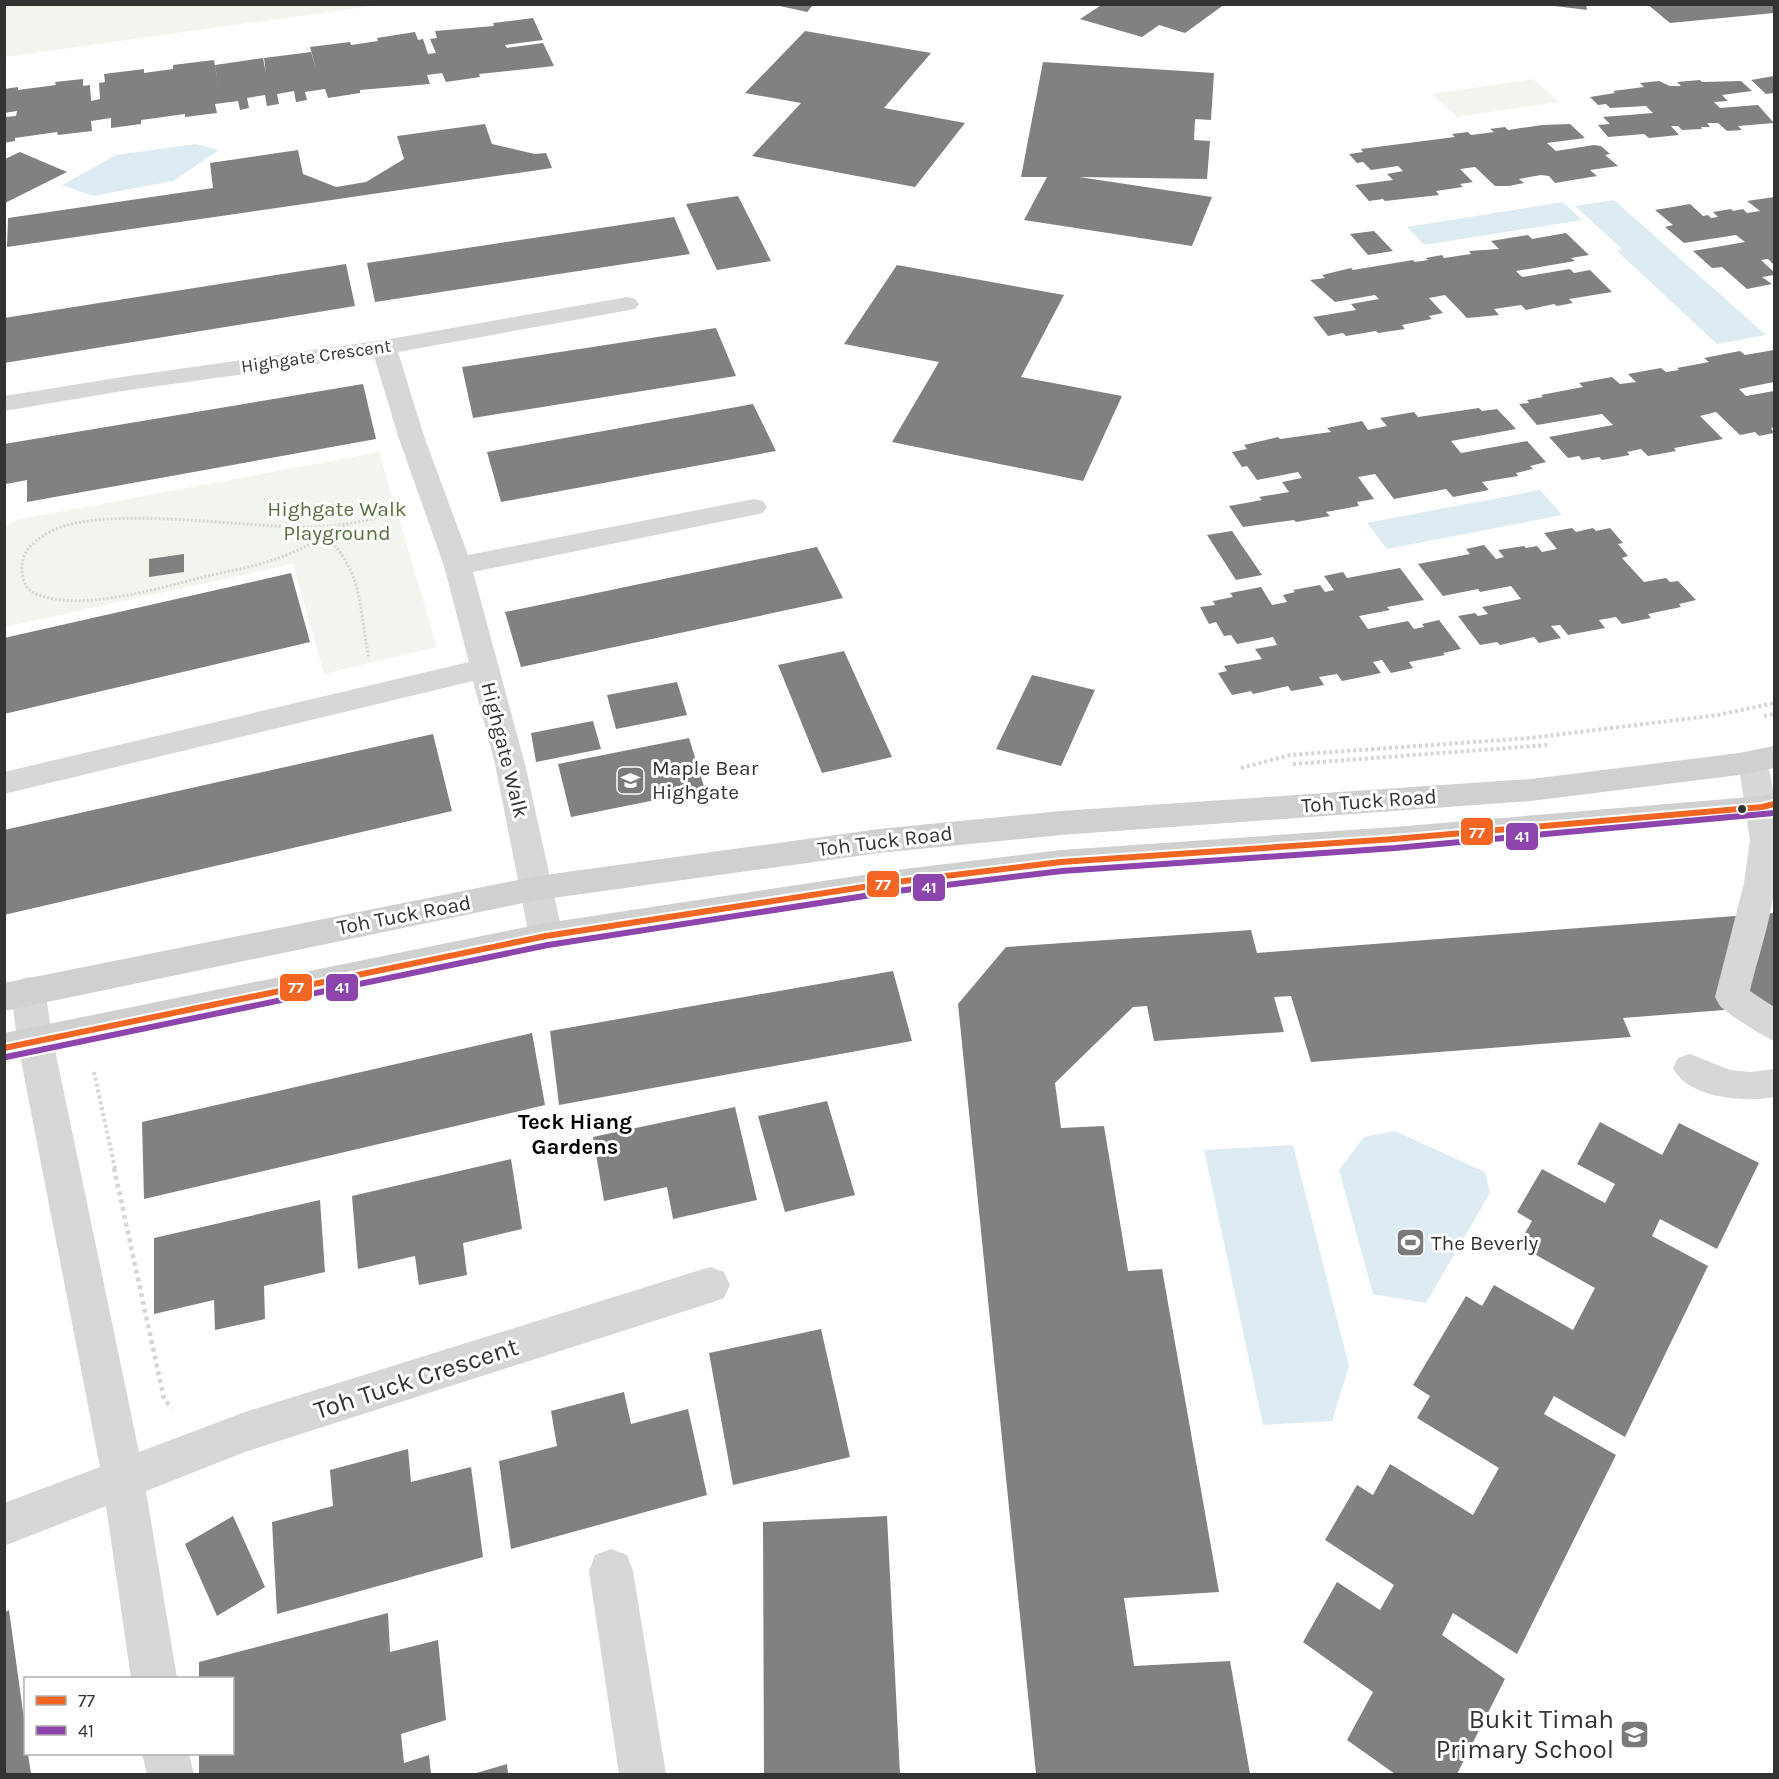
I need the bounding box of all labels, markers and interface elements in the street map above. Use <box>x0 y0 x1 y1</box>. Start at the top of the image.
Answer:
street label: Highgate Crescent <box>240 335 393 377</box>
park label: Highgate Walk Playground <box>267 497 407 545</box>
street label: Highgate Walk <box>477 680 534 821</box>
place label: Maple Bear Highgate <box>652 756 759 804</box>
school or university icon: Maple Bear Highgate <box>615 764 647 796</box>
street label: Toh Tuck Road <box>1300 784 1438 818</box>
unlabelled marker <box>1736 803 1748 815</box>
line badge: 77 <box>1460 817 1494 846</box>
street label: Toh Tuck Road <box>816 821 954 861</box>
line badge: 41 <box>1505 822 1539 851</box>
text: 77 <box>1469 823 1485 842</box>
text: 41 <box>1514 827 1530 846</box>
line badge: 77 <box>866 870 900 898</box>
line badge: 41 <box>912 873 946 902</box>
text: 77 <box>875 875 891 894</box>
text: 41 <box>921 878 937 897</box>
street label: Toh Tuck Road <box>335 890 473 940</box>
line badge: 77 <box>279 973 313 1002</box>
line badge: 41 <box>325 973 359 1002</box>
text: 77 <box>288 978 304 997</box>
text: 41 <box>334 978 350 997</box>
district label: Teck Hiang Gardens <box>518 1109 632 1160</box>
sports icon: The Beverly <box>1394 1227 1426 1259</box>
place label: The Beverly <box>1431 1231 1539 1255</box>
street label: Toh Tuck Crescent <box>310 1331 522 1426</box>
legend <box>24 1677 234 1755</box>
text: 77 <box>78 1690 95 1712</box>
place label: Bukit Timah Primary School <box>1436 1704 1614 1765</box>
school or university icon: Bukit Timah Primary School <box>1619 1718 1651 1750</box>
text: 41 <box>78 1720 94 1742</box>

